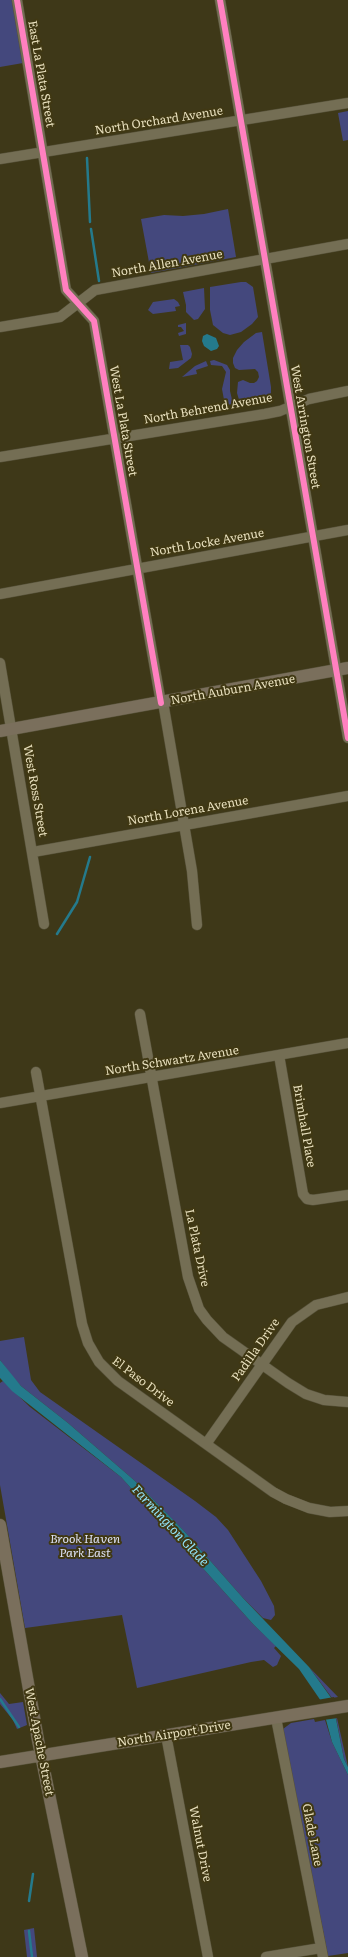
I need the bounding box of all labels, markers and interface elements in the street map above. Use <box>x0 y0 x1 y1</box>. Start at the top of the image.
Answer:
street label: East La Plata Street <box>25 19 57 129</box>
street label: North Orchard Avenue <box>94 104 224 138</box>
street label: North Allen Avenue <box>110 247 224 281</box>
street label: West La Plata Street <box>106 364 140 478</box>
street label: West Arrington Street <box>287 364 323 490</box>
street label: North Behrend Avenue <box>143 391 273 427</box>
street label: North Locke Avenue <box>149 526 265 560</box>
street label: North Auburn Avenue <box>170 672 296 708</box>
street label: West Ross Street <box>20 744 50 838</box>
street label: North Lorena Avenue <box>126 793 250 829</box>
street label: North Schwartz Avenue <box>104 1043 240 1079</box>
street label: Brimhall Place <box>290 1083 318 1169</box>
street label: La Plata Drive <box>182 1208 212 1288</box>
street label: Padilla Drive <box>229 1316 283 1384</box>
street label: El Paso Drive <box>109 1354 177 1410</box>
water label: Farmington Glade <box>128 1482 212 1570</box>
park label: Brook Haven Park East <box>50 1532 120 1560</box>
street label: West Apache Street <box>21 1687 57 1797</box>
street label: North Airport Drive <box>116 1718 232 1750</box>
street label: Glade Lane <box>299 1803 325 1867</box>
street label: Walnut Drive <box>186 1805 214 1883</box>

